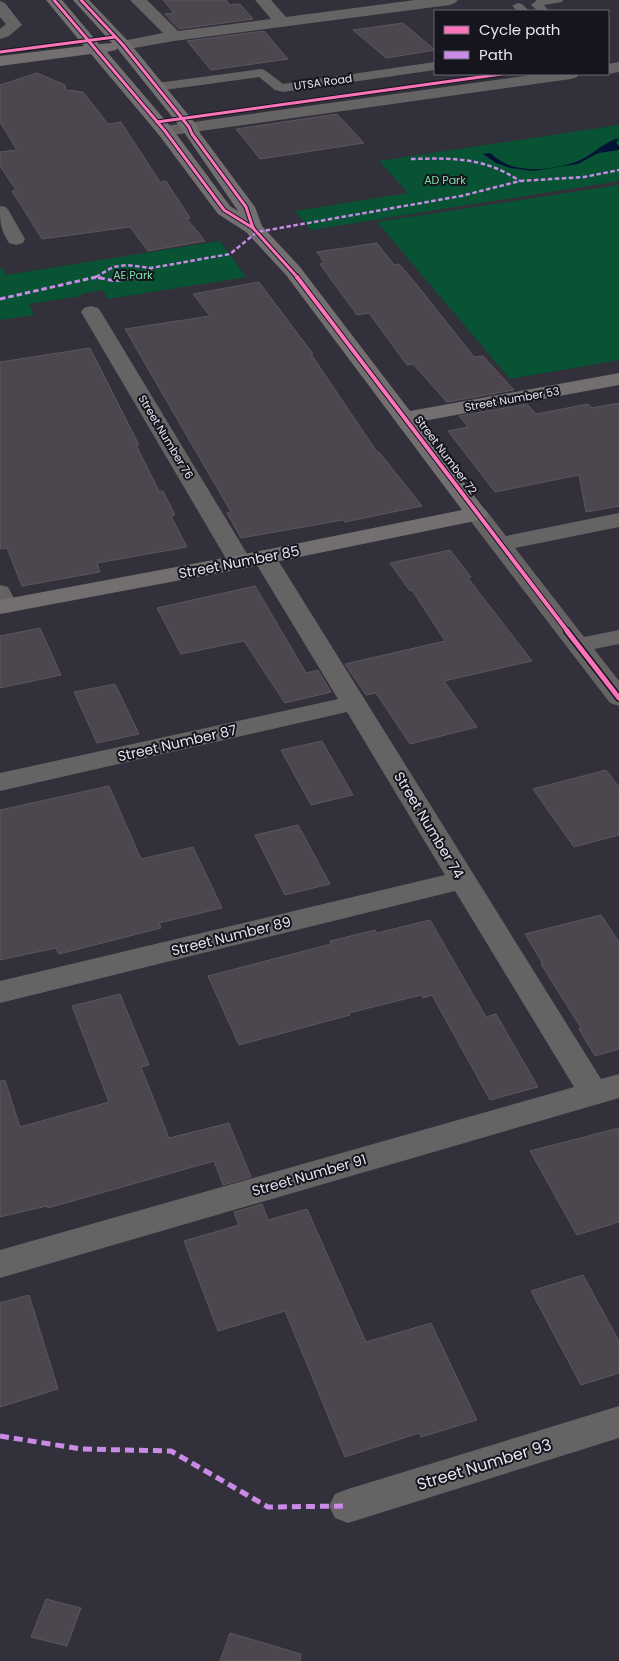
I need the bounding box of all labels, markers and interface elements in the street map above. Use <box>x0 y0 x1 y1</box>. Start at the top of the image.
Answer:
legend <box>434 10 609 75</box>
text: Cycle path <box>479 19 560 40</box>
text: Path <box>479 44 513 65</box>
street label: UTSA Road <box>293 70 353 94</box>
park label: AD Park <box>424 172 466 188</box>
park label: AE Park <box>113 267 153 283</box>
street label: Street Number 53 <box>463 383 561 415</box>
street label: Street Number 76 <box>135 392 197 482</box>
street label: Street Number 72 <box>411 412 481 498</box>
street label: Street Number 85 <box>177 540 301 584</box>
street label: Street Number 87 <box>116 720 239 766</box>
street label: Street Number 74 <box>389 768 469 882</box>
street label: Street Number 89 <box>169 911 293 961</box>
street label: Street Number 91 <box>249 1149 369 1201</box>
street label: Street Number 93 <box>414 1433 554 1496</box>

